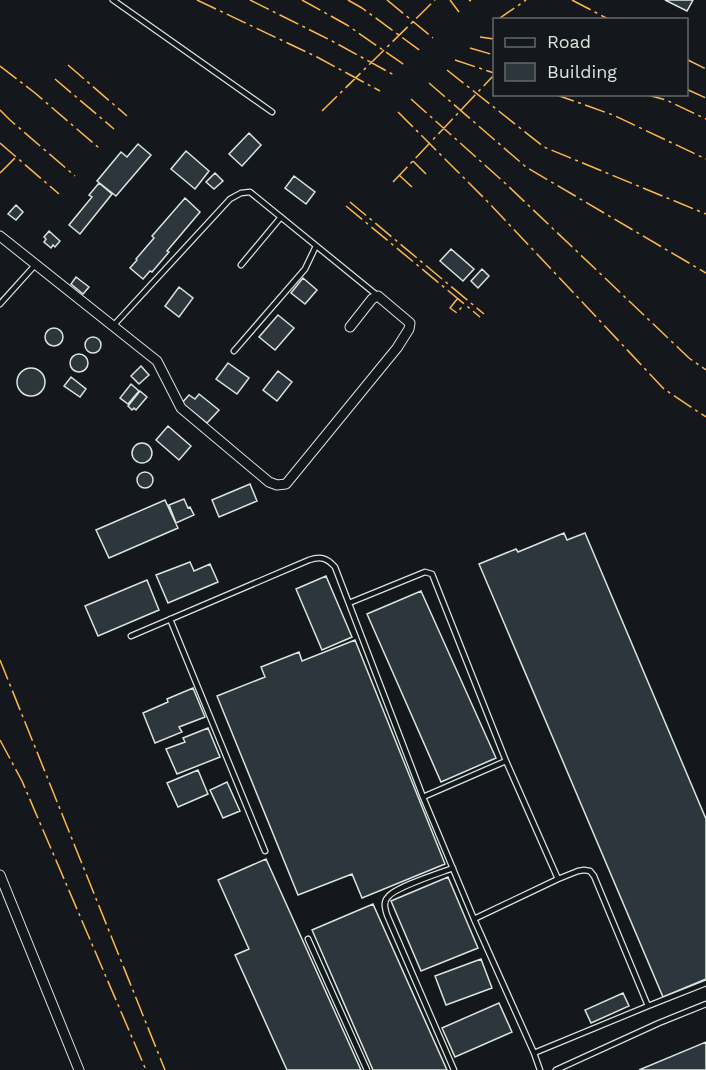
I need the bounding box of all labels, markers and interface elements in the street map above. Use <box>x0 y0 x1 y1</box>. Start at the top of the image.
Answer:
legend <box>493 18 688 96</box>
text: Road <box>547 31 591 52</box>
text: Building <box>547 61 617 82</box>

